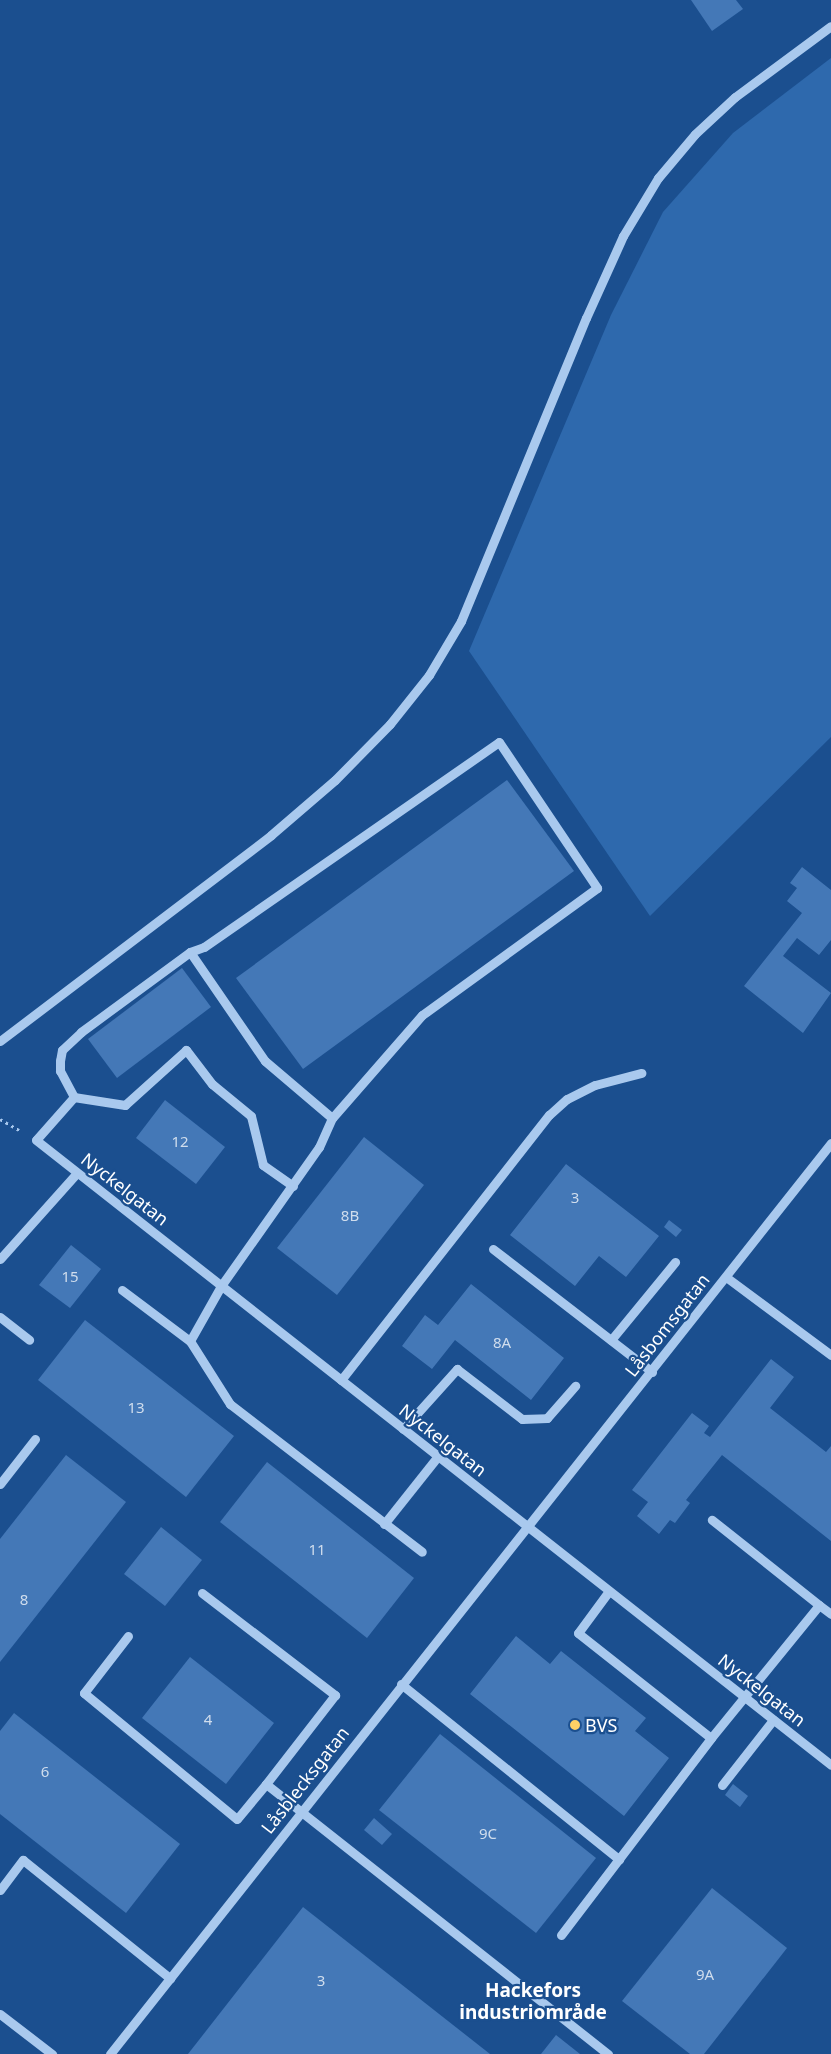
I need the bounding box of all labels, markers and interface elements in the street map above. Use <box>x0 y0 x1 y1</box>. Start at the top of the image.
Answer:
house number: 12 <box>171 1133 189 1151</box>
street label: Nyckelgatan <box>77 1148 173 1230</box>
house number: 3 <box>571 1189 579 1207</box>
house number: 8B <box>341 1207 359 1225</box>
house number: 15 <box>61 1268 79 1286</box>
street label: Låsbomsgatan <box>620 1269 714 1381</box>
house number: 8A <box>493 1334 511 1352</box>
house number: 13 <box>127 1399 145 1417</box>
street label: Nyckelgatan <box>395 1399 491 1481</box>
house number: 11 <box>308 1541 326 1559</box>
house number: 8 <box>20 1591 28 1609</box>
street label: Nyckelgatan <box>714 1649 810 1731</box>
house number: 4 <box>204 1711 212 1729</box>
place label: BVS <box>585 1714 617 1736</box>
marker: BVS <box>569 1719 581 1731</box>
street label: Låsblecksgatan <box>257 1722 353 1838</box>
house number: 6 <box>41 1763 49 1781</box>
house number: 9C <box>479 1825 497 1843</box>
house number: 9A <box>696 1966 714 1984</box>
house number: 3 <box>317 1972 325 1990</box>
district label: Hackefors industriområde <box>459 1980 607 2024</box>

